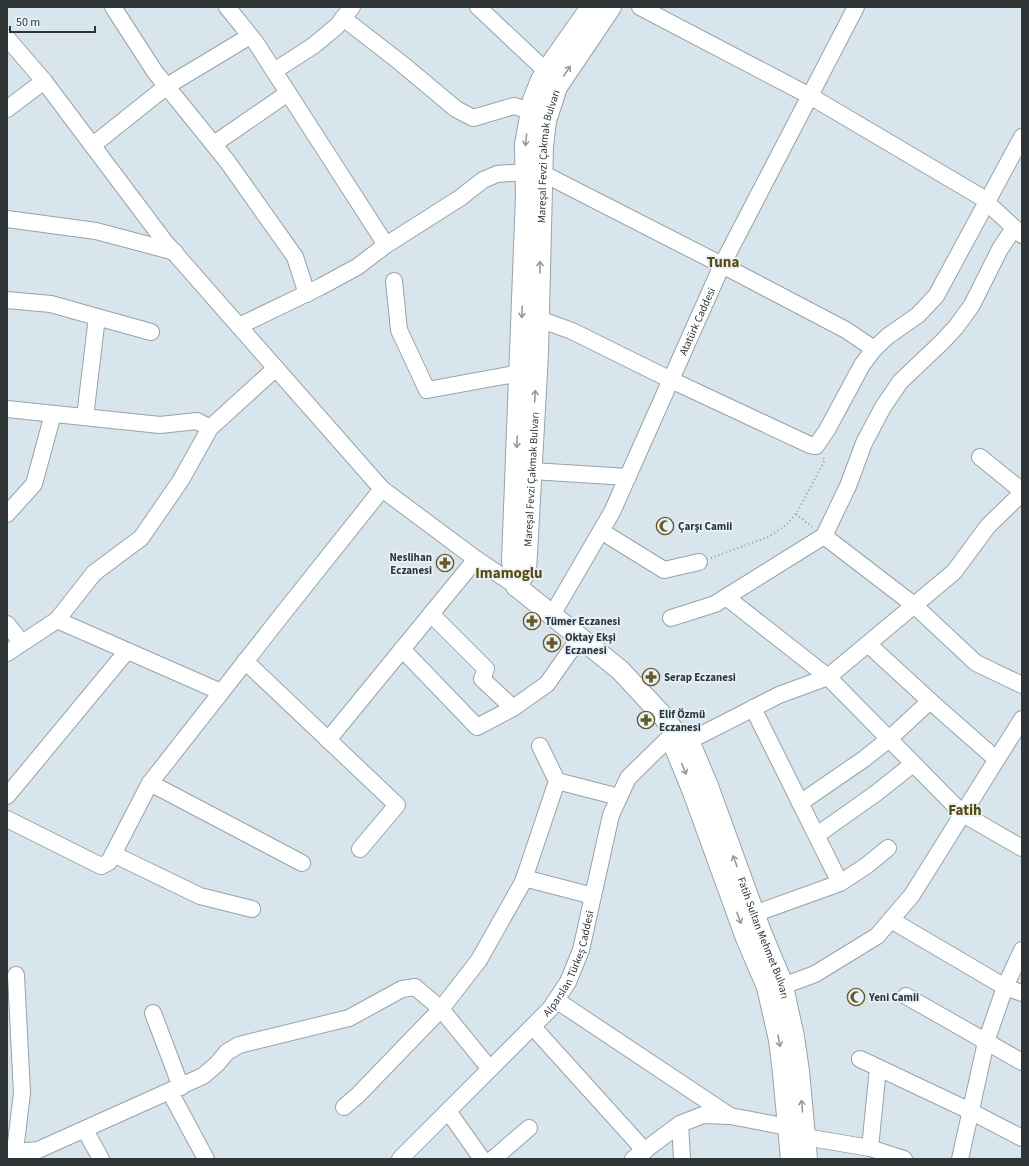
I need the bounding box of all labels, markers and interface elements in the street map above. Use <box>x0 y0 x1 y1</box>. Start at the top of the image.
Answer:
scale bar <box>10 8 95 34</box>
text: 50 m <box>16 14 40 31</box>
one-way arrow <box>563 66 571 77</box>
street label: Mareşal Fevzi Çakmak Bulvarı <box>534 88 563 223</box>
one-way arrow <box>522 133 530 146</box>
district label: Tuna <box>707 252 739 273</box>
one-way arrow <box>536 261 544 274</box>
street label: Atatürk Caddesi <box>675 285 719 358</box>
one-way arrow <box>518 305 525 318</box>
one-way arrow <box>532 390 539 403</box>
street label: Mareşal Fevzi Çakmak Bulvarı <box>520 411 542 547</box>
one-way arrow <box>513 435 521 448</box>
mosque icon: Çarşı Camii <box>655 516 675 536</box>
place label: Çarşı Camii <box>678 519 732 534</box>
place label: Neslihan Eczanesi <box>390 550 432 578</box>
pharmacy icon: Neslihan Eczanesi <box>435 553 455 573</box>
district label: Imamoglu <box>475 563 543 584</box>
pharmacy icon: Tümer Eczanesi <box>522 611 542 631</box>
place label: Tümer Eczanesi <box>545 614 620 629</box>
place label: Oktay Ekşi Eczanesi <box>565 630 616 658</box>
pharmacy icon: Oktay Ekşi Eczanesi <box>542 633 562 653</box>
pharmacy icon: Serap Eczanesi <box>641 667 661 687</box>
place label: Serap Eczanesi <box>664 670 736 685</box>
place label: Elif Özmü Eczanesi <box>659 707 705 735</box>
pharmacy icon: Elif Özmü Eczanesi <box>636 710 656 730</box>
one-way arrow <box>681 763 688 775</box>
district label: Fatih <box>948 800 982 821</box>
one-way arrow <box>731 855 738 868</box>
street label: Fatih Sultan Mehmet Bulvarı <box>734 875 793 1000</box>
street label: Alparslan Türkeş Caddesi <box>539 909 597 1020</box>
one-way arrow <box>735 911 743 923</box>
mosque icon: Yeni Camii <box>846 987 866 1007</box>
place label: Yeni Camii <box>868 990 919 1005</box>
one-way arrow <box>775 1034 783 1047</box>
one-way arrow <box>799 1100 806 1113</box>

